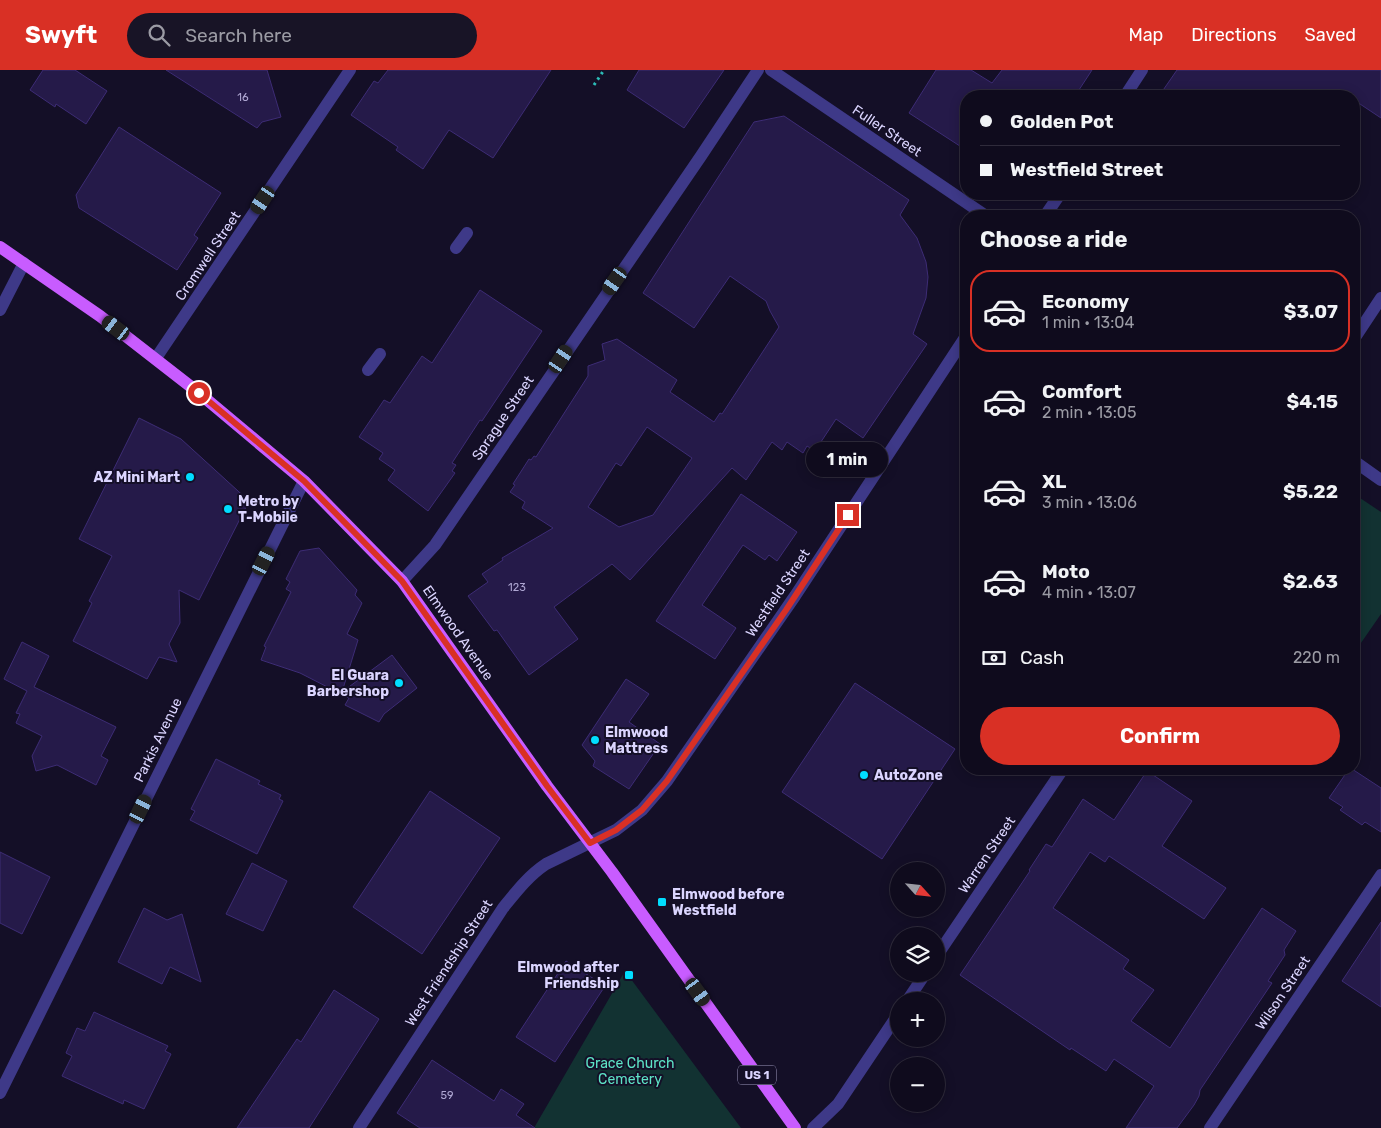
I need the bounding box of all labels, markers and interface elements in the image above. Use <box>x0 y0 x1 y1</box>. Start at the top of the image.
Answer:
search box <box>127 13 477 58</box>
text: Swyft <box>25 21 97 49</box>
icon: search <box>145 21 173 49</box>
text: Search here <box>185 24 292 47</box>
text: Map <box>1128 24 1163 46</box>
text: Directions <box>1191 24 1277 46</box>
text: Saved <box>1305 24 1356 46</box>
house number: 16 <box>237 91 249 104</box>
street label: Fuller Street <box>849 102 925 161</box>
text: Golden Pot <box>1010 110 1113 133</box>
text: Westfield Street <box>1010 158 1163 181</box>
car <box>248 183 277 217</box>
street label: Cromwell Street <box>172 208 245 304</box>
text: Choose a ride <box>980 226 1127 253</box>
car <box>600 264 629 298</box>
icon: car <box>982 289 1027 334</box>
text: Economy <box>1042 290 1129 313</box>
text: $3.07 <box>1284 300 1338 323</box>
car <box>99 313 132 343</box>
text: 1 min · 13:04 <box>1042 313 1134 332</box>
car <box>546 342 575 376</box>
street label: Sprague Street <box>468 372 538 464</box>
icon: car <box>982 379 1027 424</box>
text: Comfort <box>1042 380 1122 403</box>
route start <box>188 382 210 404</box>
text: $4.15 <box>1287 390 1338 413</box>
text: 2 min · 13:05 <box>1042 403 1136 422</box>
callout: 1 min <box>807 442 889 478</box>
text: 1 min <box>827 450 867 469</box>
place label: AZ Mini Mart <box>94 469 180 486</box>
icon: car <box>982 469 1027 514</box>
text: XL <box>1042 470 1066 493</box>
marker: AZ Mini Mart <box>184 471 196 483</box>
text: $5.22 <box>1283 480 1338 503</box>
place label: Metro by T-Mobile <box>238 493 300 526</box>
text: 3 min · 13:06 <box>1042 493 1137 512</box>
marker: Metro by T-Mobile <box>222 503 234 515</box>
route end <box>837 504 859 526</box>
car <box>250 544 277 578</box>
street label: Westfield Street <box>742 545 814 640</box>
icon: car <box>982 559 1027 604</box>
text: Moto <box>1042 560 1090 583</box>
text: $2.63 <box>1283 570 1338 593</box>
house number: 123 <box>508 581 526 594</box>
street label: Elmwood Avenue <box>419 582 497 684</box>
text: 4 min · 13:07 <box>1042 583 1136 602</box>
icon: cash <box>980 644 1008 672</box>
text: Cash <box>1020 646 1064 669</box>
text: 220 m <box>1293 648 1340 667</box>
place label: El Guara Barbershop <box>307 667 389 700</box>
marker: El Guara Barbershop <box>393 677 405 689</box>
street label: Parkis Avenue <box>130 695 186 785</box>
button: Confirm <box>980 707 1340 765</box>
place label: Elmwood Mattress <box>605 724 668 757</box>
marker: Elmwood Mattress <box>589 734 601 746</box>
place label: AutoZone <box>874 767 943 784</box>
marker: AutoZone <box>858 769 870 781</box>
car <box>127 792 154 826</box>
street label: Warren Street <box>955 813 1019 897</box>
north arrow <box>890 862 945 918</box>
map controls <box>890 862 945 1112</box>
place label: Elmwood before Westfield <box>672 886 784 919</box>
street label: West Friendship Street <box>402 896 497 1029</box>
marker: Elmwood before Westfield <box>656 896 668 908</box>
button: layers <box>890 927 945 982</box>
street label: Wilson Street <box>1252 952 1314 1033</box>
place label: Elmwood after Friendship <box>517 959 620 992</box>
marker: Elmwood after Friendship <box>623 969 635 981</box>
car <box>683 975 712 1009</box>
button: + <box>890 992 945 1047</box>
park label: Grace Church Cemetery <box>585 1055 675 1088</box>
button: − <box>890 1057 945 1112</box>
road number: US 1 <box>738 1066 776 1084</box>
house number: 59 <box>440 1089 454 1102</box>

